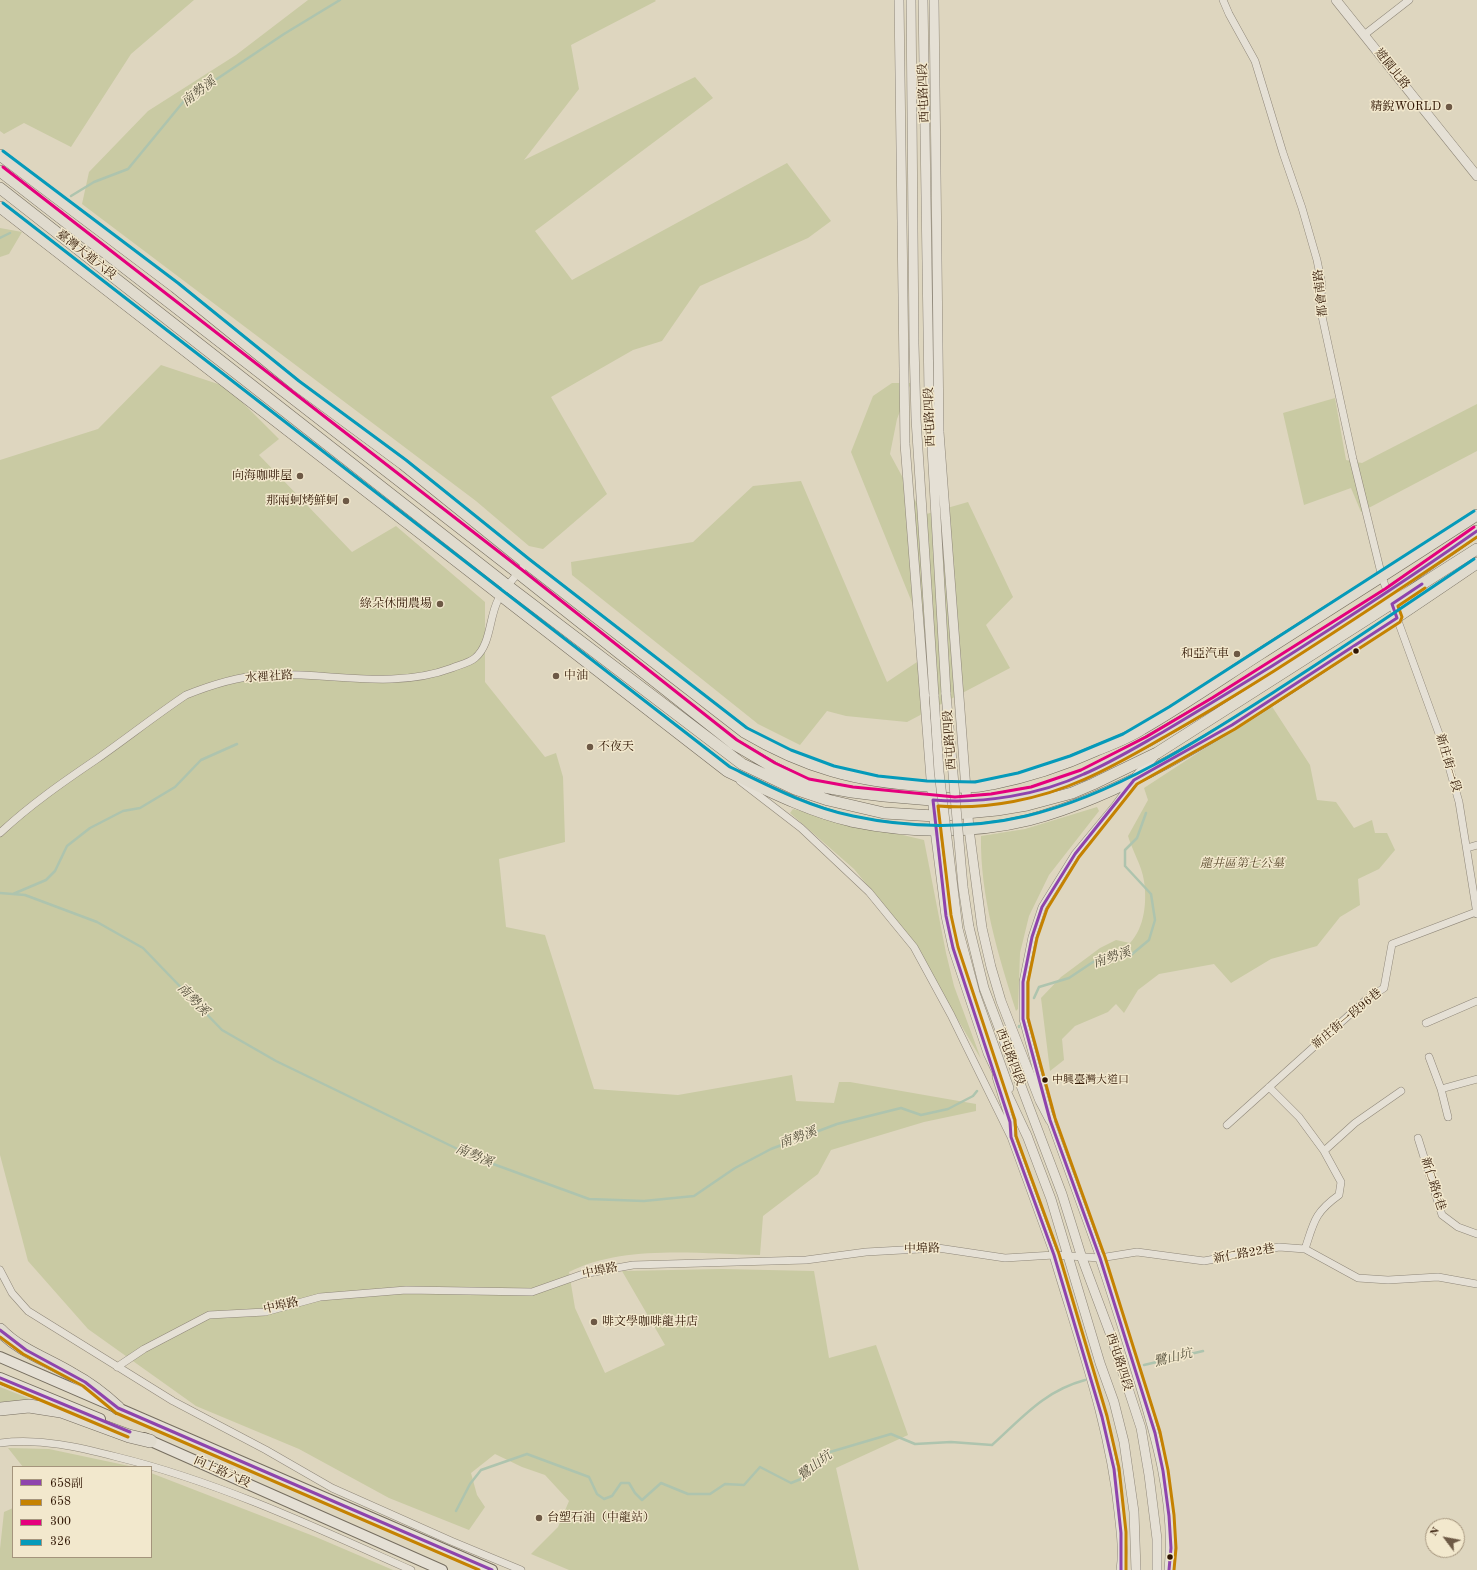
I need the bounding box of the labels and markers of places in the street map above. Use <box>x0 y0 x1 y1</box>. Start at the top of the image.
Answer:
place label: 精銳WORLD <box>1371 100 1441 114</box>
marker: 精銳WORLD <box>1444 102 1454 112</box>
place label: 向海咖啡屋 <box>232 469 292 483</box>
marker: 向海咖啡屋 <box>295 471 305 481</box>
place label: 那兩蚵烤鮮蚵 <box>266 494 338 508</box>
marker: 那兩蚵烤鮮蚵 <box>341 496 351 506</box>
place label: 綠朵休閒農場 <box>360 597 432 611</box>
marker: 綠朵休閒農場 <box>435 599 445 609</box>
unlabelled marker <box>1351 646 1361 656</box>
place label: 和亞汽車 <box>1181 647 1229 661</box>
marker: 和亞汽車 <box>1232 649 1242 659</box>
place label: 中油 <box>564 669 588 683</box>
marker: 中油 <box>551 671 561 681</box>
place label: 不夜天 <box>598 740 634 754</box>
marker: 不夜天 <box>585 742 595 752</box>
place label: 中興臺灣大道口 <box>1052 1073 1129 1087</box>
marker: 中興臺灣大道口 <box>1040 1075 1050 1085</box>
place label: 啡文學咖啡龍井店 <box>602 1315 698 1329</box>
marker: 啡文學咖啡龍井店 <box>589 1317 599 1327</box>
place label: 台塑石油（中龍站） <box>547 1511 655 1525</box>
marker: 台塑石油（中龍站） <box>534 1513 544 1523</box>
unlabelled marker <box>1165 1552 1175 1562</box>

